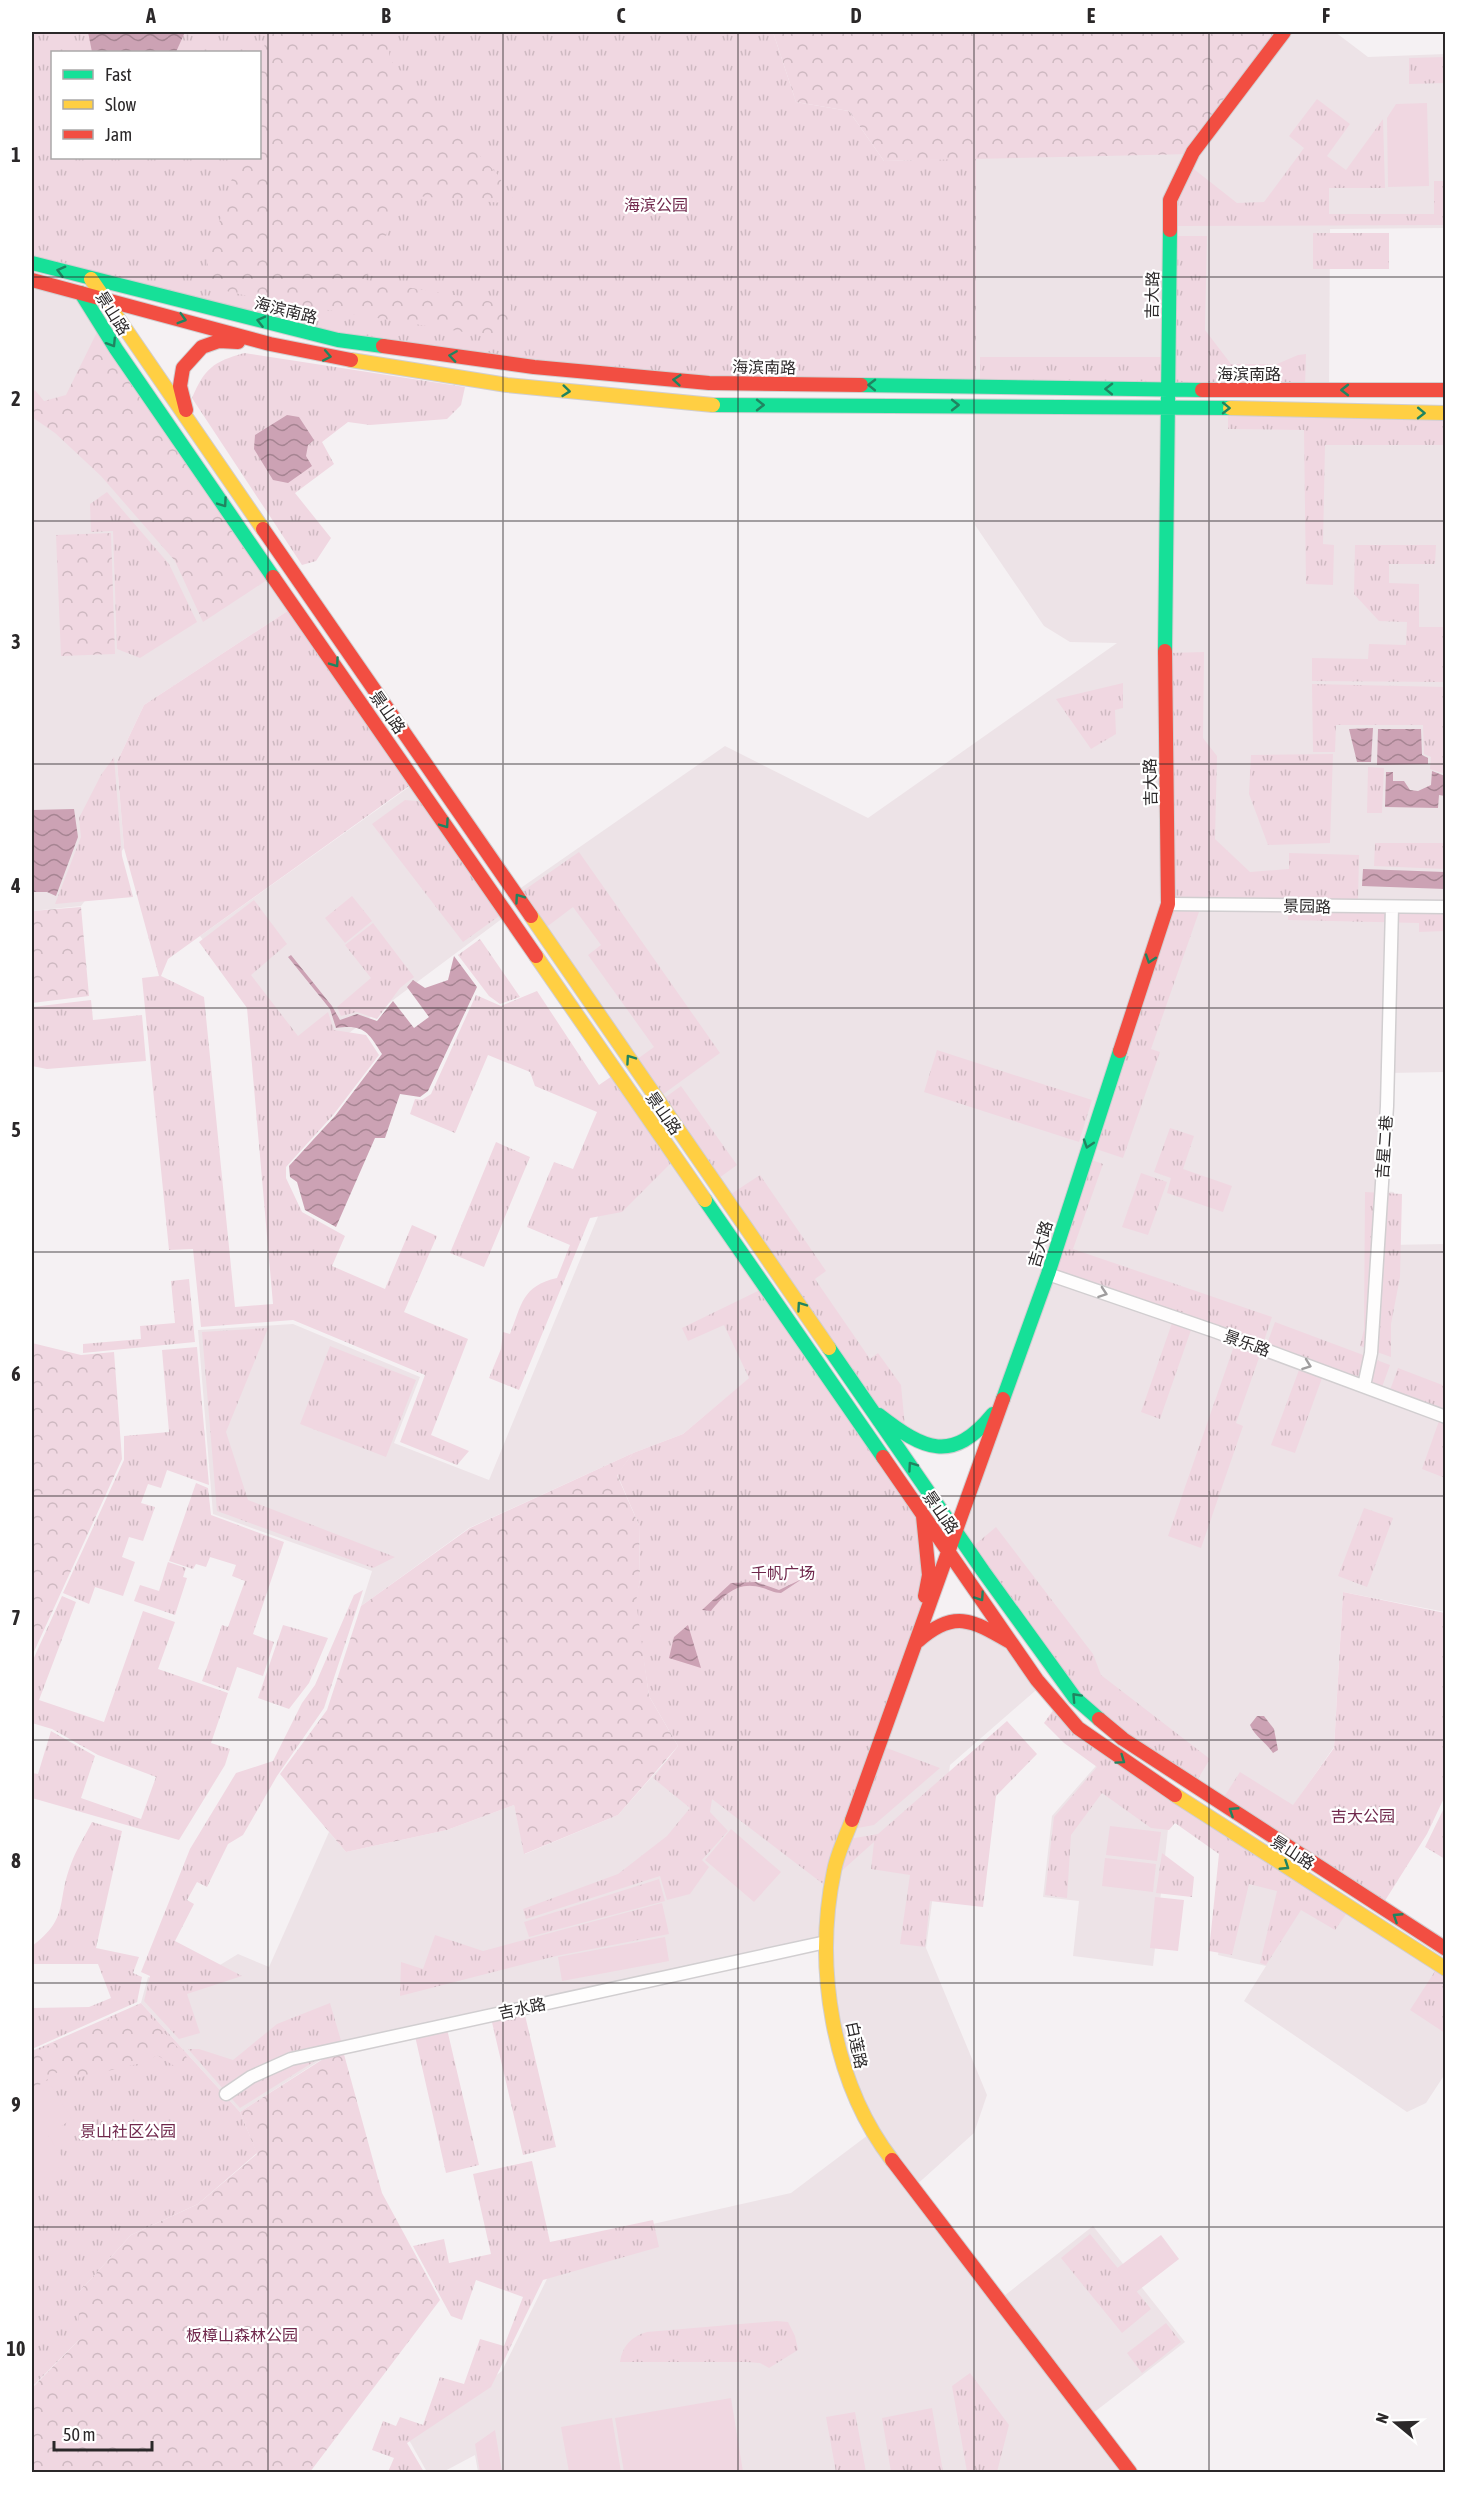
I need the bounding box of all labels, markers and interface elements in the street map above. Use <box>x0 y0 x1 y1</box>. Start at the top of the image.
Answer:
text: A <box>145 4 156 27</box>
text: B <box>381 4 391 27</box>
text: C <box>617 4 626 27</box>
text: D <box>850 4 862 27</box>
text: E <box>1087 4 1096 27</box>
text: F <box>1322 4 1330 27</box>
legend <box>51 51 261 159</box>
text: Fast <box>105 64 132 85</box>
text: Slow <box>105 94 136 115</box>
text: Jam <box>105 124 132 145</box>
text: 1 <box>11 143 21 166</box>
park label: 海滨公园 <box>624 196 688 214</box>
one-way arrow <box>57 266 67 278</box>
street label: 吉大路 <box>1143 271 1161 319</box>
street label: 景山路 <box>93 288 133 338</box>
street label: 海滨南路 <box>253 294 319 326</box>
one-way arrow <box>176 312 187 324</box>
one-way arrow <box>256 316 266 329</box>
one-way arrow <box>105 336 116 347</box>
one-way arrow <box>322 349 332 362</box>
one-way arrow <box>448 350 457 362</box>
street label: 海滨南路 <box>732 357 796 377</box>
street label: 海滨南路 <box>1217 365 1281 383</box>
one-way arrow <box>672 374 682 387</box>
one-way arrow <box>867 379 876 391</box>
one-way arrow <box>1104 383 1113 395</box>
one-way arrow <box>561 384 570 397</box>
one-way arrow <box>1341 384 1350 396</box>
text: 2 <box>11 387 21 410</box>
one-way arrow <box>755 399 764 411</box>
one-way arrow <box>950 399 959 412</box>
one-way arrow <box>1221 402 1230 414</box>
one-way arrow <box>1416 407 1425 419</box>
one-way arrow <box>216 497 227 508</box>
text: 3 <box>11 630 21 653</box>
one-way arrow <box>327 657 338 668</box>
street label: 景山路 <box>367 687 409 737</box>
street label: 吉大路 <box>1141 758 1159 806</box>
one-way arrow <box>438 817 449 828</box>
text: 4 <box>10 874 21 897</box>
one-way arrow <box>515 894 526 905</box>
street label: 景园路 <box>1283 897 1331 915</box>
one-way arrow <box>1144 953 1157 964</box>
one-way arrow <box>626 1055 637 1066</box>
street label: 景山路 <box>643 1088 685 1138</box>
street label: 吉星二巷 <box>1373 1114 1395 1180</box>
text: 5 <box>11 1118 21 1141</box>
one-way arrow <box>1083 1138 1095 1149</box>
street label: 吉大路 <box>1024 1218 1056 1270</box>
one-way arrow <box>1097 1286 1108 1299</box>
one-way arrow <box>797 1301 808 1312</box>
street label: 景乐路 <box>1221 1326 1273 1360</box>
one-way arrow <box>1301 1358 1312 1371</box>
text: 6 <box>11 1362 21 1385</box>
one-way arrow <box>908 1462 919 1473</box>
street label: 景山路 <box>920 1487 962 1537</box>
park label: 千帆广场 <box>751 1564 815 1582</box>
one-way arrow <box>973 1591 984 1602</box>
text: 7 <box>11 1606 21 1629</box>
one-way arrow <box>1072 1693 1083 1704</box>
one-way arrow <box>1115 1753 1126 1764</box>
one-way arrow <box>1229 1806 1239 1818</box>
park label: 吉大公园 <box>1331 1807 1395 1825</box>
street label: 景山路 <box>1268 1831 1318 1873</box>
text: 8 <box>11 1849 21 1872</box>
one-way arrow <box>1278 1859 1289 1870</box>
one-way arrow <box>1392 1913 1403 1924</box>
street label: 吉水路 <box>497 1994 547 2022</box>
street label: 白莲路 <box>843 2020 871 2070</box>
text: 9 <box>11 2093 21 2116</box>
park label: 景山社区公园 <box>80 2122 176 2140</box>
park label: 板樟山森林公园 <box>186 2326 298 2344</box>
text: 10 <box>7 2337 25 2360</box>
north arrow <box>1366 2393 1426 2453</box>
text: N <box>1372 2411 1392 2426</box>
scale bar <box>54 2414 152 2452</box>
text: 50 m <box>63 2424 95 2445</box>

